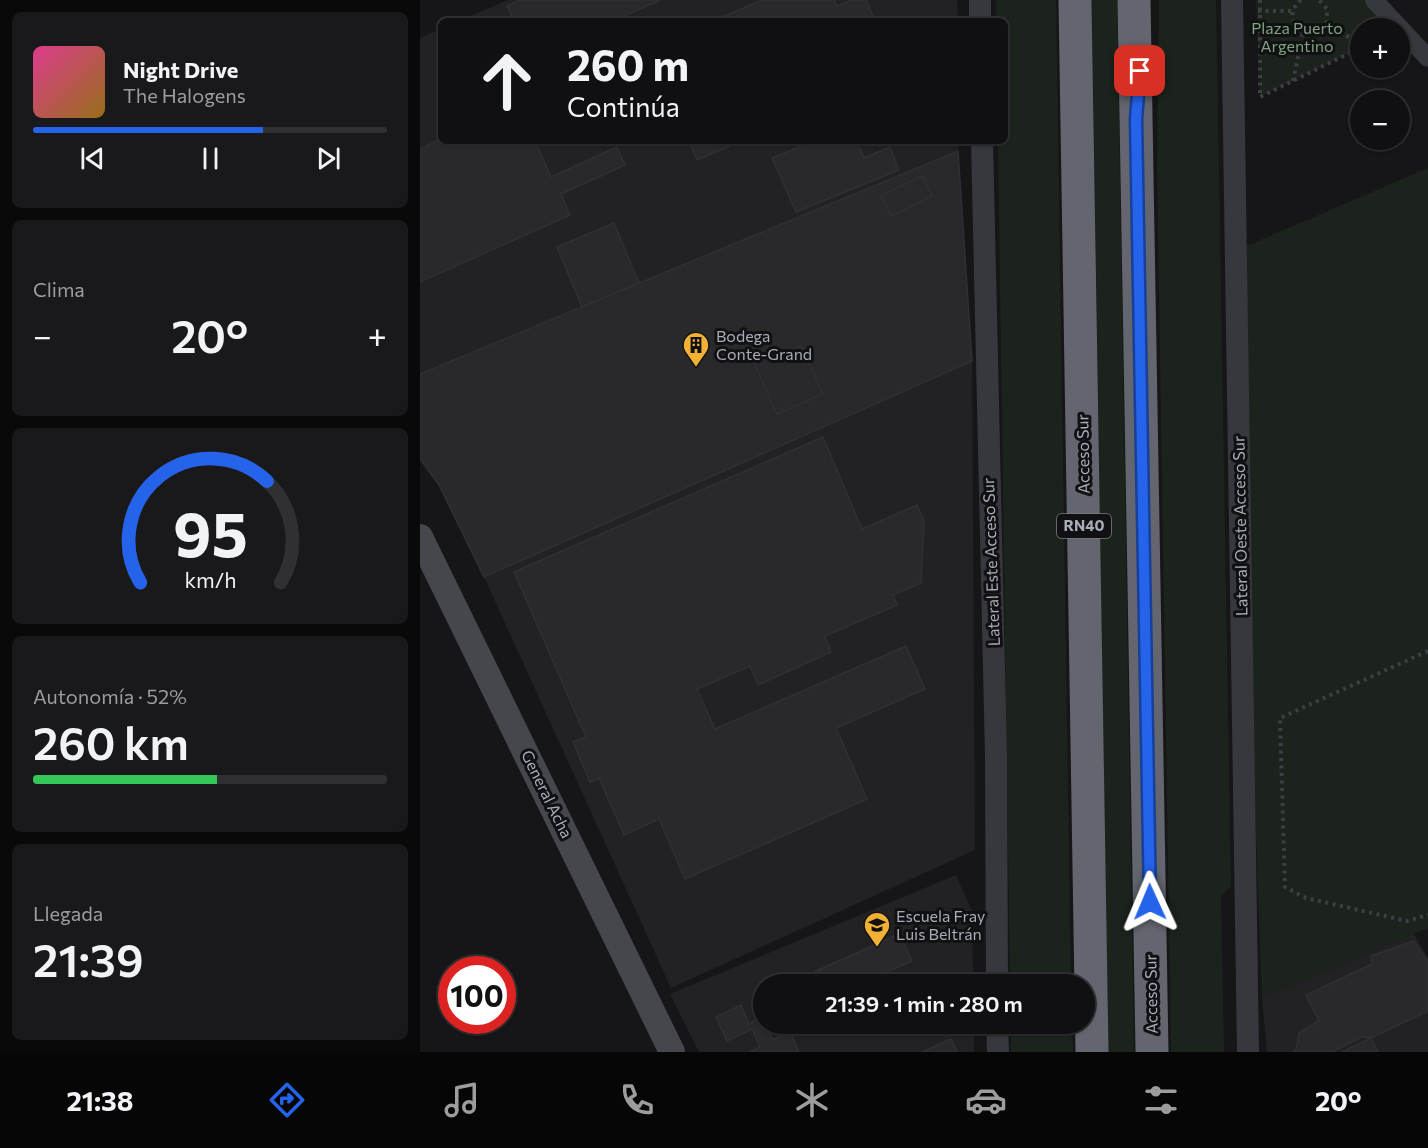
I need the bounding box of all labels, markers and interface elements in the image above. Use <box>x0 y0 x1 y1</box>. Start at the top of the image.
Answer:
park label: Plaza Puerto Argentino <box>1251 18 1343 55</box>
map controls <box>1350 18 1410 150</box>
button: + <box>1350 18 1410 78</box>
text: 260 m <box>567 38 689 90</box>
icon: ahead <box>468 42 546 120</box>
pin <box>1114 45 1165 96</box>
icon: arrive <box>1123 54 1156 87</box>
text: Night Drive <box>123 56 238 83</box>
text: The Halogens <box>123 83 246 107</box>
text: Continúa <box>567 90 680 123</box>
button: − <box>1350 90 1410 150</box>
icon: previous <box>76 142 109 175</box>
icon: pause <box>194 142 227 175</box>
icon: next <box>312 142 345 175</box>
text: Clima <box>33 277 85 301</box>
text: 20° <box>171 307 248 362</box>
text: − <box>33 314 52 355</box>
text: + <box>368 314 387 355</box>
place label: Bodega Conte-Grand <box>716 326 812 363</box>
building icon: Bodega Conte-Grand <box>681 330 711 368</box>
street label: Acceso Sur <box>1072 413 1093 494</box>
street label: Lateral Oeste Acceso Sur <box>1228 435 1251 616</box>
street label: Lateral Este Acceso Sur <box>978 477 1003 646</box>
text: 95 <box>173 494 247 570</box>
road number: RN40 <box>1057 514 1111 538</box>
text: km/h <box>184 566 236 592</box>
text: Autonomía · 52% <box>33 684 187 708</box>
text: 260 km <box>33 714 189 769</box>
street label: General Acha <box>518 747 577 841</box>
position arrow <box>1118 870 1182 934</box>
text: Llegada <box>33 901 103 925</box>
place label: Escuela Fray Luis Beltrán <box>896 906 985 943</box>
school or university icon: Escuela Fray Luis Beltrán <box>862 910 892 948</box>
text: 21:39 <box>33 931 144 986</box>
street label: Acceso Sur <box>1140 953 1161 1034</box>
speed limit sign: 100 <box>438 956 516 1034</box>
text: 21:39 · 1 min · 280 m <box>825 990 1023 1017</box>
icon: directions <box>266 1079 308 1121</box>
icon: music <box>441 1079 483 1121</box>
icon: phone <box>616 1079 658 1121</box>
icon: climate <box>791 1079 833 1121</box>
icon: car <box>965 1079 1007 1121</box>
icon: filters <box>1140 1079 1182 1121</box>
text: 21:38 <box>66 1084 134 1117</box>
text: 20° <box>1315 1084 1362 1117</box>

